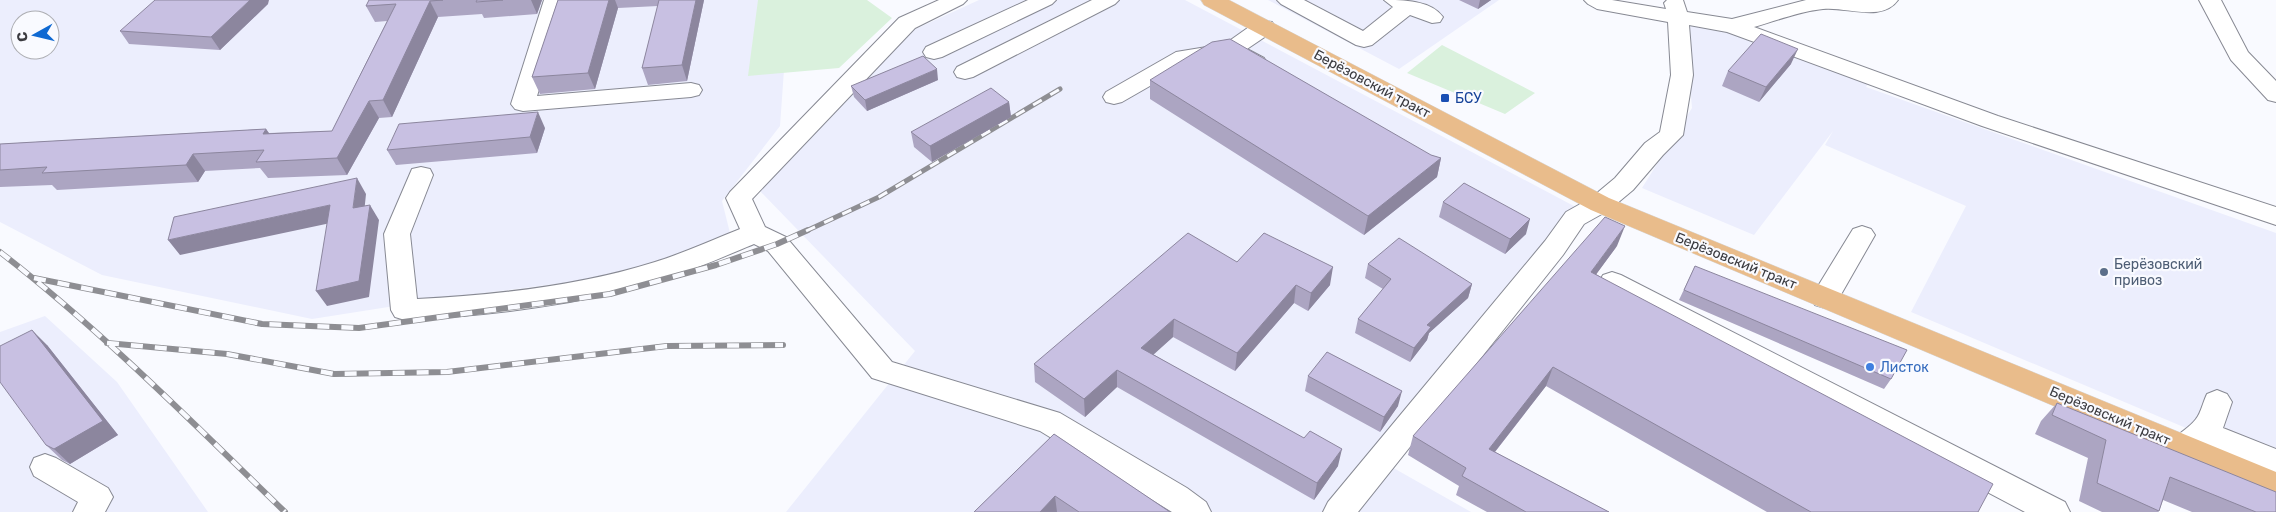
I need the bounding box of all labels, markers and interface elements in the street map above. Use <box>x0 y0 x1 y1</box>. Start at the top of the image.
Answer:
north arrow <box>10 10 60 60</box>
text: С <box>13 31 32 43</box>
street label: Берёзовский тракт <box>1311 46 1433 122</box>
place label: БСУ <box>1455 90 1482 107</box>
marker: БСУ <box>1439 92 1451 104</box>
street label: Берёзовский тракт <box>1673 229 1799 293</box>
place label: Берёзовский привоз <box>2114 256 2202 289</box>
marker: Берёзовский привоз <box>2098 266 2110 278</box>
place label: Листок <box>1880 359 1929 376</box>
marker: Листок <box>1864 361 1876 373</box>
street label: Берёзовский тракт <box>2047 383 2173 449</box>

